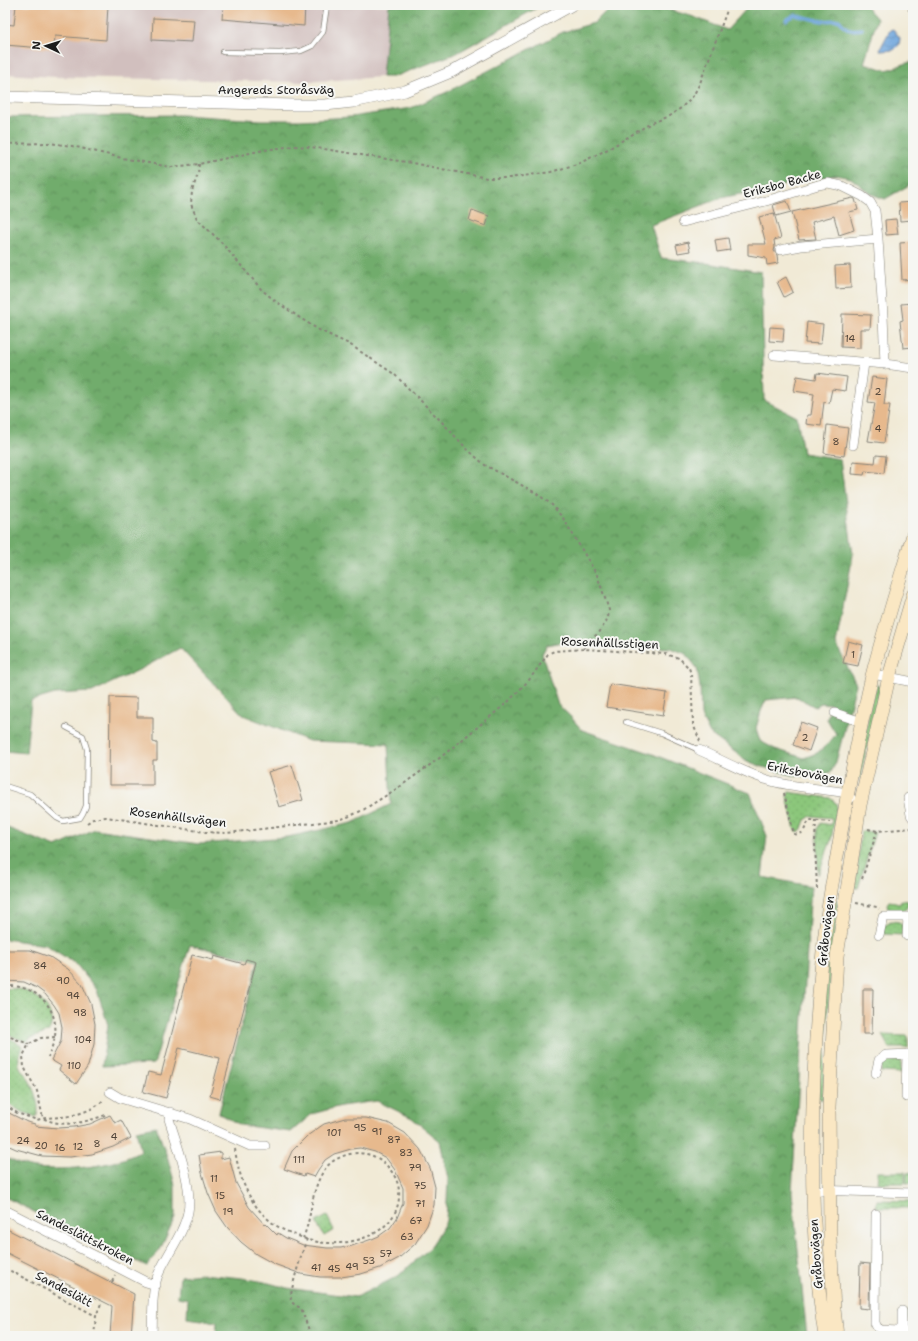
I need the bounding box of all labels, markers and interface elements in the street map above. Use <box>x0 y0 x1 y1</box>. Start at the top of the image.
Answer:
north arrow <box>26 26 66 66</box>
text: N <box>29 40 44 50</box>
street label: Angereds Storåsväg <box>218 82 334 98</box>
street label: Eriksbo Backe <box>741 166 823 202</box>
house number: 14 <box>845 332 855 345</box>
house number: 2 <box>875 385 882 398</box>
house number: 4 <box>875 422 882 435</box>
house number: 8 <box>833 435 840 448</box>
street label: Rosenhällsstigen <box>561 633 659 653</box>
house number: 1 <box>851 648 855 661</box>
house number: 2 <box>802 731 809 744</box>
street label: Eriksbovägen <box>766 758 844 788</box>
street label: Rosenhällsvägen <box>129 803 227 831</box>
street label: Gråbovägen <box>814 895 838 967</box>
house number: 84 <box>33 959 47 972</box>
house number: 90 <box>56 974 70 987</box>
house number: 94 <box>66 989 80 1002</box>
house number: 98 <box>73 1006 87 1019</box>
house number: 104 <box>74 1033 92 1046</box>
house number: 110 <box>67 1059 81 1072</box>
house number: 95 <box>354 1121 366 1134</box>
house number: 91 <box>372 1125 382 1138</box>
house number: 101 <box>327 1126 341 1139</box>
house number: 4 <box>111 1130 118 1143</box>
house number: 87 <box>387 1133 401 1146</box>
house number: 24 <box>16 1134 30 1147</box>
house number: 8 <box>94 1137 101 1150</box>
house number: 20 <box>34 1139 48 1152</box>
house number: 12 <box>73 1140 83 1153</box>
house number: 16 <box>55 1141 65 1154</box>
house number: 83 <box>399 1146 413 1159</box>
house number: 111 <box>293 1153 305 1166</box>
house number: 79 <box>408 1161 422 1174</box>
house number: 11 <box>210 1172 218 1185</box>
house number: 75 <box>414 1179 426 1192</box>
house number: 15 <box>215 1189 225 1202</box>
house number: 71 <box>415 1197 425 1210</box>
street label: Sandeslättskroken <box>33 1205 137 1269</box>
house number: 19 <box>223 1205 233 1218</box>
house number: 67 <box>410 1214 422 1227</box>
street label: Gråbovägen <box>806 1218 826 1290</box>
house number: 63 <box>400 1230 414 1243</box>
house number: 57 <box>380 1247 392 1260</box>
house number: 53 <box>363 1254 375 1267</box>
house number: 49 <box>345 1260 359 1273</box>
house number: 41 <box>311 1261 321 1274</box>
house number: 45 <box>328 1262 340 1275</box>
street label: Sandeslätt <box>33 1267 95 1311</box>

